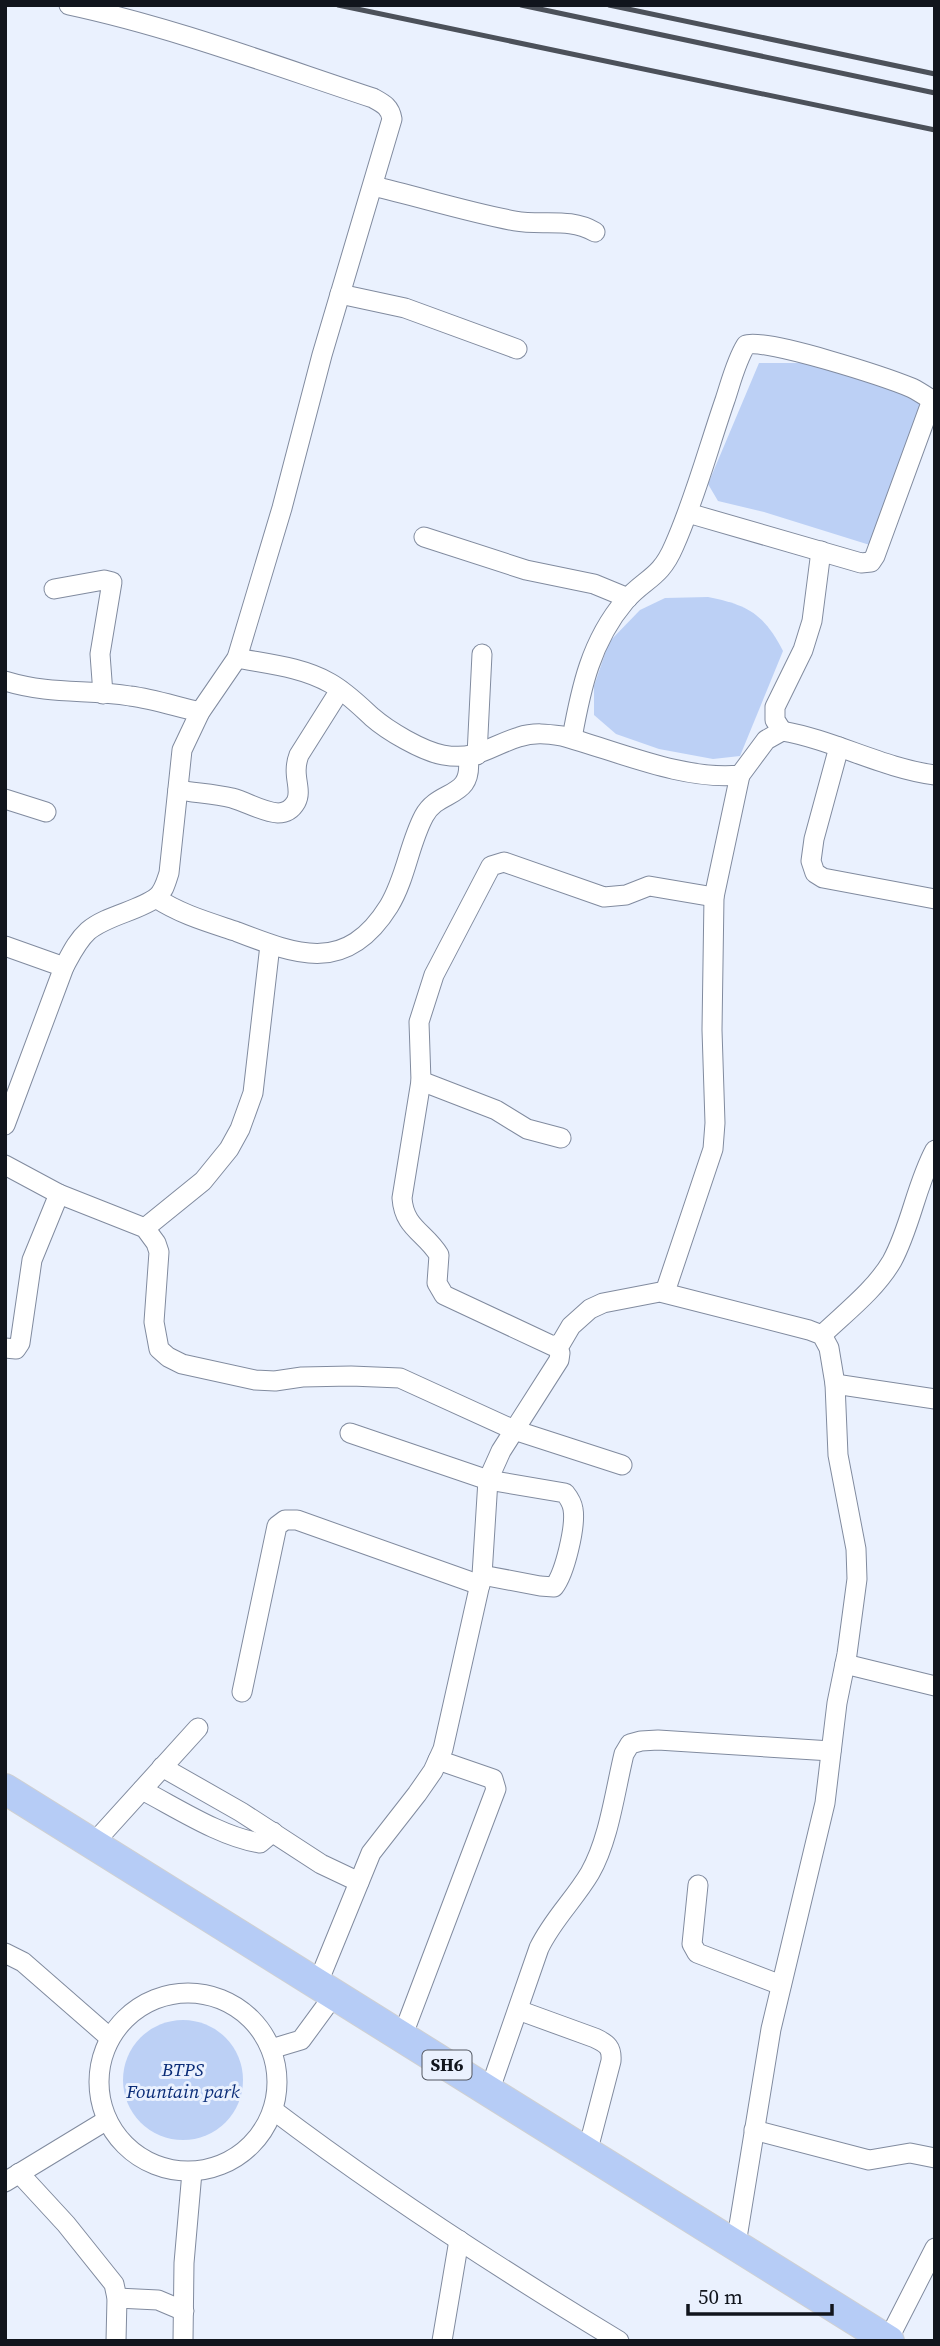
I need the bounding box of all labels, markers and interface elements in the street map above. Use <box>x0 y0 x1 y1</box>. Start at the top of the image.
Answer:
road number: SH6 <box>422 2050 472 2080</box>
park label: BTPS Fountain park <box>125 2056 240 2104</box>
scale bar <box>688 2272 832 2316</box>
text: 50 m <box>698 2282 743 2311</box>

